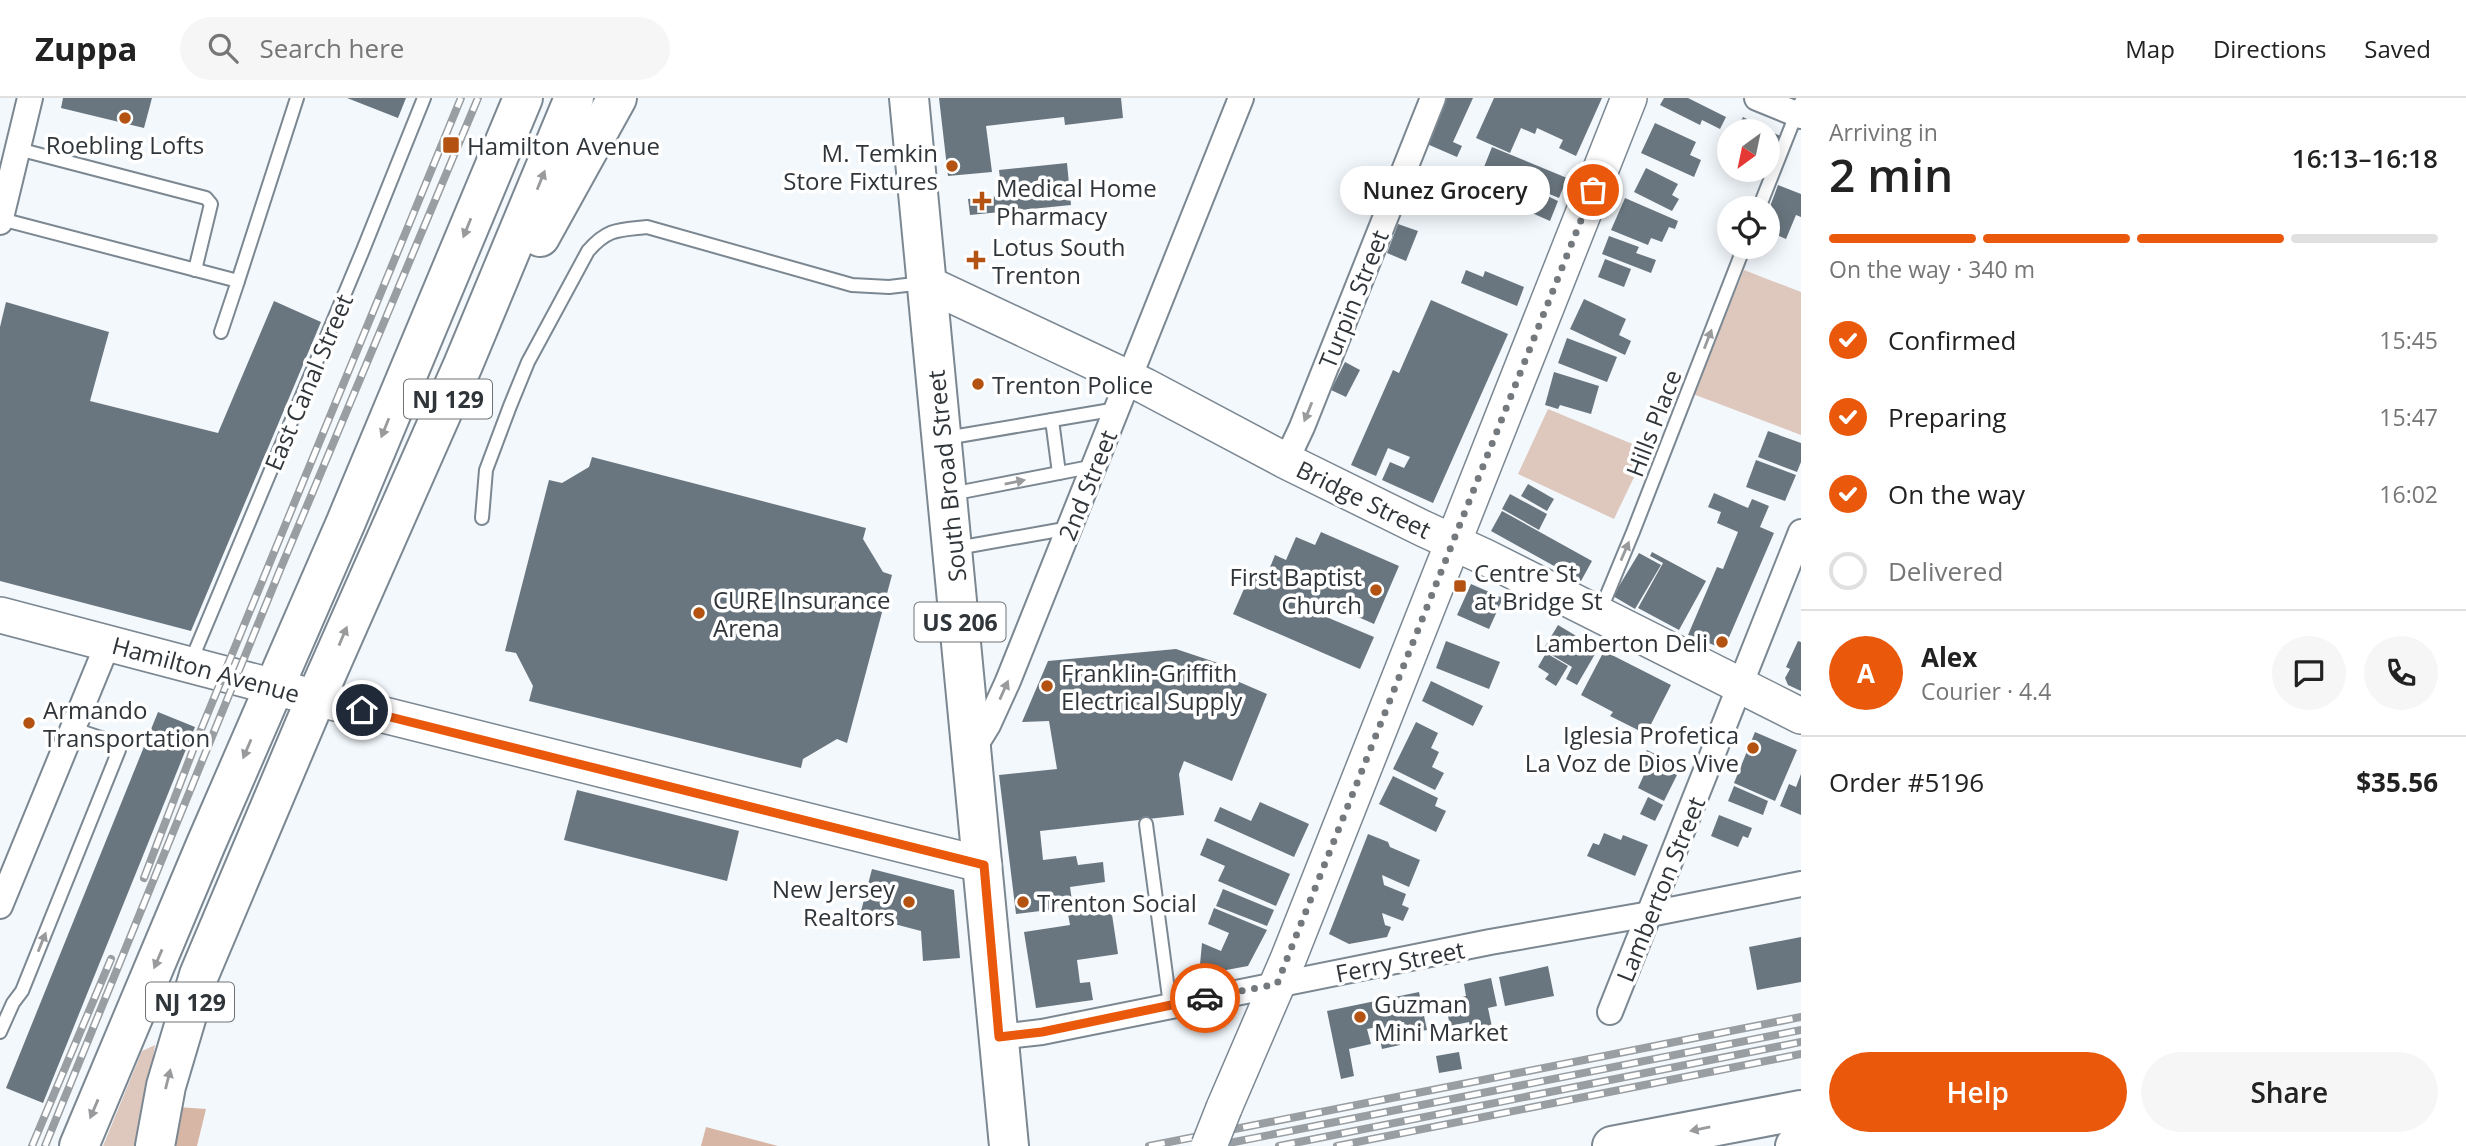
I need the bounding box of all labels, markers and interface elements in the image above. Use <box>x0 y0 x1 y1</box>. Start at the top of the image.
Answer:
search box <box>180 17 670 80</box>
text: Zuppa <box>35 26 138 71</box>
icon: search <box>204 29 242 67</box>
text: Search here <box>260 30 404 66</box>
text: Map <box>2125 32 2175 65</box>
text: Directions <box>2213 32 2326 65</box>
text: Saved <box>2364 32 2431 65</box>
marker: Roebling Lofts <box>117 110 133 126</box>
text: Arriving in <box>1829 116 1938 148</box>
north arrow <box>1717 119 1780 182</box>
map controls <box>1717 119 1780 259</box>
place label: Roebling Lofts <box>46 128 204 161</box>
place label: Hamilton Avenue <box>467 129 660 162</box>
marker: Hamilton Avenue <box>441 135 461 155</box>
place label: M. Temkin Store Fixtures <box>783 136 938 197</box>
text: 16:13–16:18 <box>2292 140 2438 176</box>
text: 2 min <box>1829 143 1953 205</box>
marker: M. Temkin Store Fixtures <box>944 158 960 174</box>
pin <box>1563 160 1623 220</box>
callout: Nunez Grocery <box>1341 166 1551 214</box>
one-way arrow <box>535 169 546 190</box>
place label: Medical Home Pharmacy <box>996 171 1157 232</box>
icon: bag <box>1574 171 1612 209</box>
text: Nunez Grocery <box>1362 174 1528 206</box>
marker: Medical Home Pharmacy <box>974 193 990 209</box>
button: locate <box>1717 196 1780 259</box>
one-way arrow <box>461 218 472 239</box>
street label: Turpin Street <box>1310 225 1396 373</box>
place label: Lotus South Trenton <box>992 230 1126 291</box>
marker: Lotus South Trenton <box>966 250 986 270</box>
text: On the way · 340 m <box>1829 253 2035 285</box>
street label: East Canal Street <box>256 289 360 475</box>
icon: check <box>1829 321 1867 359</box>
text: Confirmed <box>1888 322 2016 358</box>
text: 15:45 <box>2379 324 2438 356</box>
one-way arrow <box>1703 329 1714 350</box>
street label: Hills Place <box>1617 365 1689 481</box>
street label: South Broad Street <box>918 368 974 584</box>
place label: Trenton Police <box>992 368 1153 401</box>
marker: Trenton Police <box>970 376 986 392</box>
road number: NJ 129 <box>404 380 492 418</box>
icon: check <box>1829 398 1867 436</box>
text: Preparing <box>1888 399 2006 435</box>
one-way arrow <box>1302 401 1313 422</box>
text: 15:47 <box>2379 401 2438 433</box>
one-way arrow <box>379 418 390 439</box>
street label: 2nd Street <box>1050 425 1124 545</box>
street label: Bridge Street <box>1291 452 1437 546</box>
icon: check <box>1829 475 1867 513</box>
one-way arrow <box>1004 476 1026 487</box>
text: On the way <box>1888 476 2025 512</box>
text: 16:02 <box>2379 478 2438 510</box>
one-way arrow <box>1620 541 1631 562</box>
text: Delivered <box>1888 553 2003 589</box>
place label: Centre St at Bridge St <box>1474 556 1603 617</box>
place label: First Baptist Church <box>1229 560 1362 621</box>
marker: Centre St at Bridge St <box>1452 578 1468 594</box>
marker: First Baptist Church <box>1368 582 1384 598</box>
place label: CURE Insurance Arena <box>713 583 890 644</box>
road number: US 206 <box>914 602 1006 642</box>
marker: CURE Insurance Arena <box>691 605 707 621</box>
one-way arrow <box>338 625 349 646</box>
place label: Lamberton Deli <box>1535 626 1708 659</box>
street label: Hamilton Avenue <box>109 628 303 710</box>
marker: Lamberton Deli <box>1714 634 1730 650</box>
button: chat <box>2272 636 2346 710</box>
button: phone <box>2364 636 2438 710</box>
text: Alex <box>1921 639 1977 675</box>
text: A <box>1857 655 1875 691</box>
place label: Franklin-Griffith Electrical Supply <box>1061 656 1243 717</box>
text: Courier · 4.4 <box>1921 675 2051 707</box>
marker: Franklin-Griffith Electrical Supply <box>1039 678 1055 694</box>
pin <box>332 680 392 740</box>
one-way arrow <box>998 680 1010 700</box>
icon: home <box>343 691 381 729</box>
place label: Armando Transportation <box>43 693 210 754</box>
marker: Armando Transportation <box>21 715 37 731</box>
place label: Iglesia Profetica La Voz de Dios Vive <box>1525 718 1739 779</box>
one-way arrow <box>241 739 252 760</box>
marker: Iglesia Profetica La Voz de Dios Vive <box>1745 740 1761 756</box>
text: Order #5196 <box>1829 764 1984 800</box>
text: $35.56 <box>2356 764 2438 800</box>
street label: Lamberton Street <box>1608 791 1712 987</box>
place label: New Jersey Realtors <box>772 872 896 933</box>
place label: Trenton Social <box>1037 886 1197 919</box>
marker: New Jersey Realtors <box>901 894 917 910</box>
marker: Trenton Social <box>1015 894 1031 910</box>
one-way arrow <box>37 931 48 952</box>
street label: Ferry Street <box>1333 932 1467 990</box>
one-way arrow <box>152 948 163 969</box>
courier <box>1170 963 1240 1033</box>
icon: car <box>1186 979 1224 1017</box>
road number: NJ 129 <box>146 982 234 1021</box>
place label: Guzman Mini Market <box>1374 987 1508 1048</box>
marker: Guzman Mini Market <box>1352 1009 1368 1025</box>
button: Help <box>1829 1052 2127 1132</box>
button: Share <box>2141 1052 2438 1132</box>
one-way arrow <box>163 1068 174 1090</box>
one-way arrow <box>89 1099 100 1120</box>
one-way arrow <box>1689 1123 1711 1134</box>

